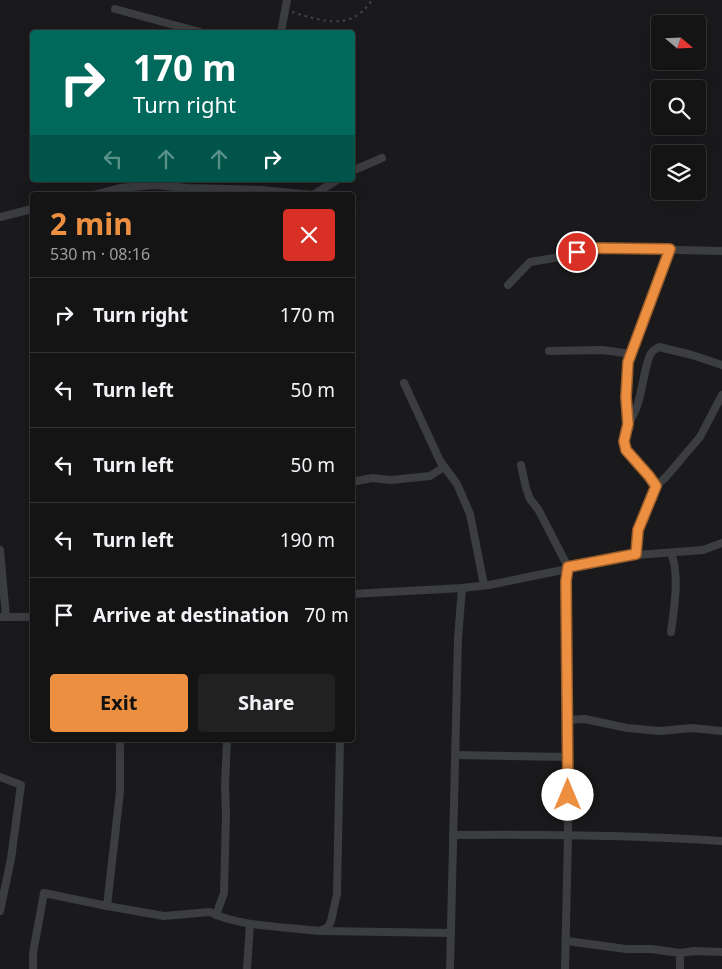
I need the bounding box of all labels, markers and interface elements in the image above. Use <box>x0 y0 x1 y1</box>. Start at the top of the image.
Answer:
north arrow <box>651 15 706 70</box>
map controls <box>651 15 706 200</box>
text: 170 m <box>133 44 236 91</box>
icon: right <box>50 50 115 115</box>
button: search <box>651 80 706 135</box>
text: Turn right <box>133 89 236 119</box>
icon: left <box>99 145 127 173</box>
icon: ahead <box>152 145 180 173</box>
icon: ahead <box>205 145 233 173</box>
icon: right <box>258 145 286 173</box>
button: layers <box>651 145 706 200</box>
text: 2 min <box>50 203 133 244</box>
button: close <box>283 209 335 261</box>
pin <box>556 231 598 273</box>
icon: arrive <box>563 238 591 266</box>
text: 530 m · 08:16 <box>50 243 150 265</box>
icon: right <box>50 301 78 329</box>
text: Turn right <box>93 302 188 328</box>
text: 170 m <box>280 302 335 328</box>
icon: left <box>50 376 78 404</box>
text: Turn left <box>93 377 174 403</box>
text: 50 m <box>291 377 335 403</box>
icon: left <box>50 451 78 479</box>
text: Turn left <box>93 452 174 478</box>
text: 50 m <box>291 452 335 478</box>
icon: left <box>50 526 78 554</box>
text: Turn left <box>93 527 174 553</box>
text: 190 m <box>280 527 335 553</box>
icon: arrive <box>50 601 78 629</box>
text: Arrive at destination <box>93 602 289 628</box>
text: 70 m <box>304 602 349 628</box>
button: Exit <box>50 674 188 732</box>
button: Share <box>198 674 335 732</box>
position arrow <box>541 768 593 820</box>

